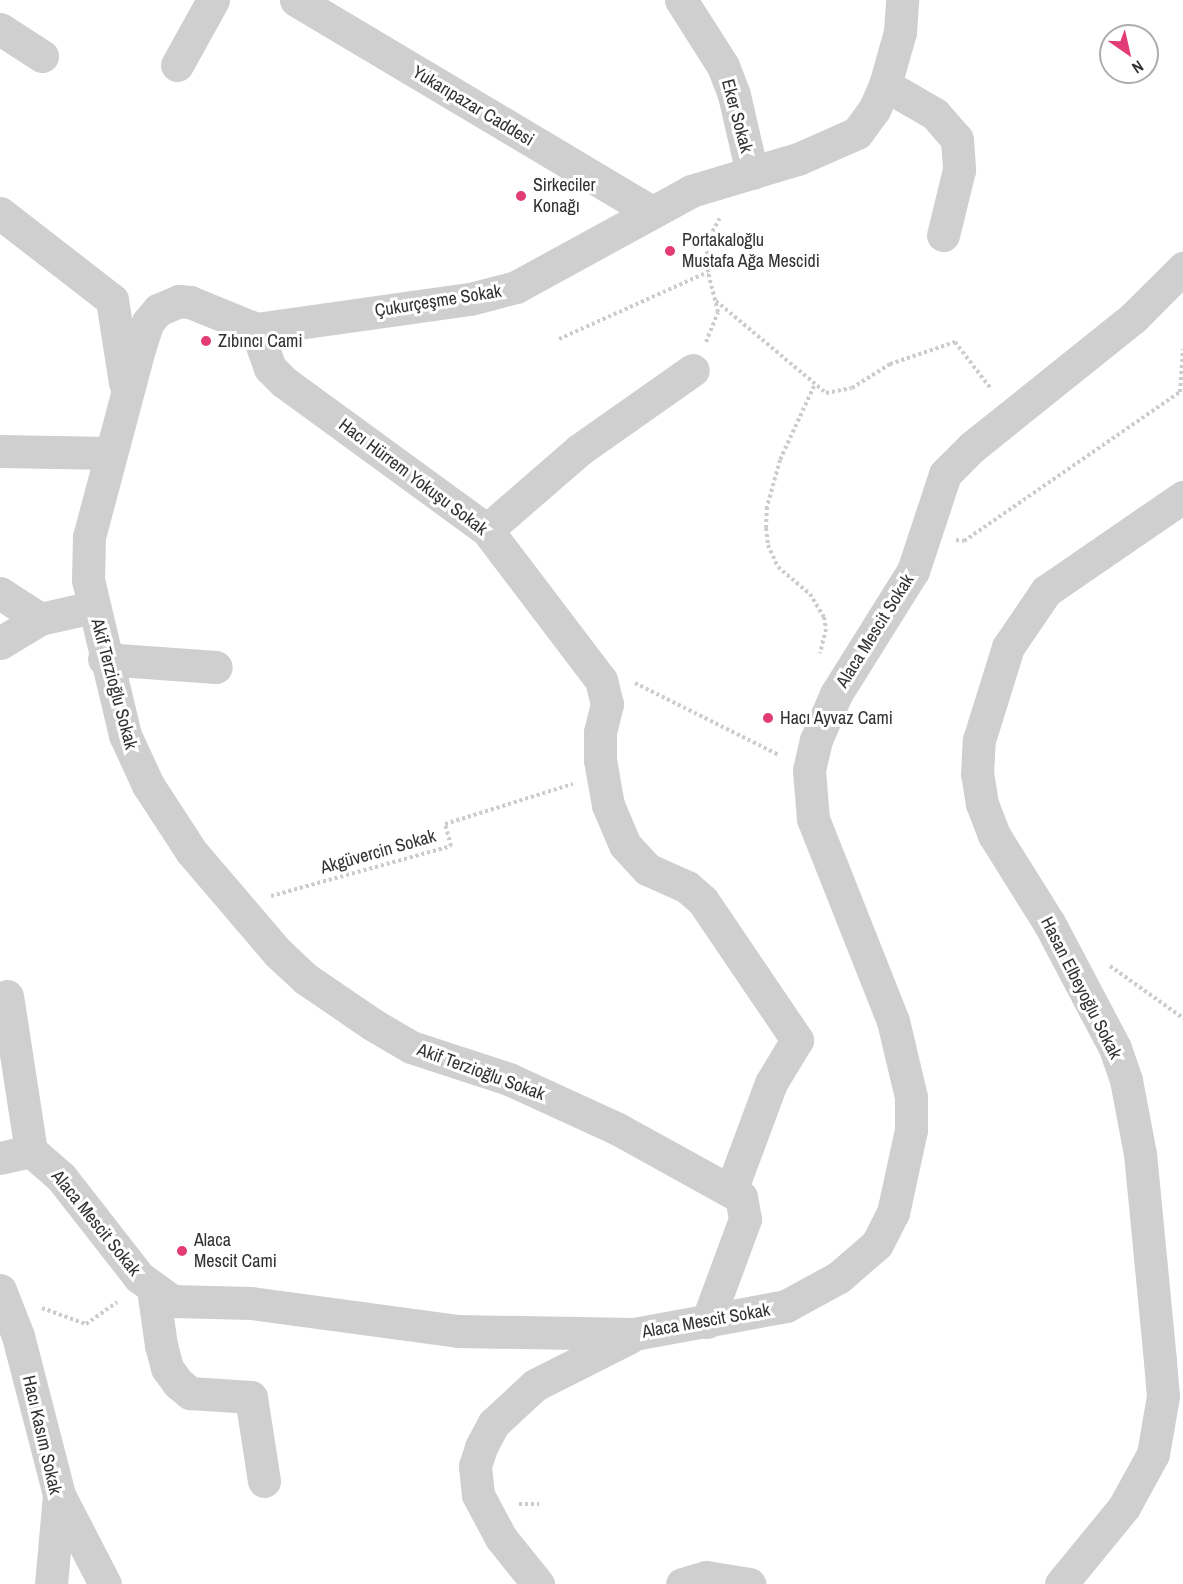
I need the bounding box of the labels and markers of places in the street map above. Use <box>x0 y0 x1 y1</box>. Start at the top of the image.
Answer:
place label: Sirkeciler Konağı <box>533 175 595 218</box>
marker: Sirkeciler Konağı <box>514 189 528 203</box>
place label: Portakaloğlu Mustafa Ağa Mescidi <box>682 230 821 272</box>
marker: Portakaloğlu Mustafa Ağa Mescidi <box>663 244 677 258</box>
place label: Zıbıncı Cami <box>218 330 302 352</box>
marker: Zıbıncı Cami <box>199 334 213 348</box>
place label: Hacı Ayvaz Cami <box>780 707 894 729</box>
marker: Hacı Ayvaz Cami <box>761 711 775 725</box>
place label: Alaca Mescit Cami <box>194 1230 277 1272</box>
marker: Alaca Mescit Cami <box>175 1244 189 1258</box>

